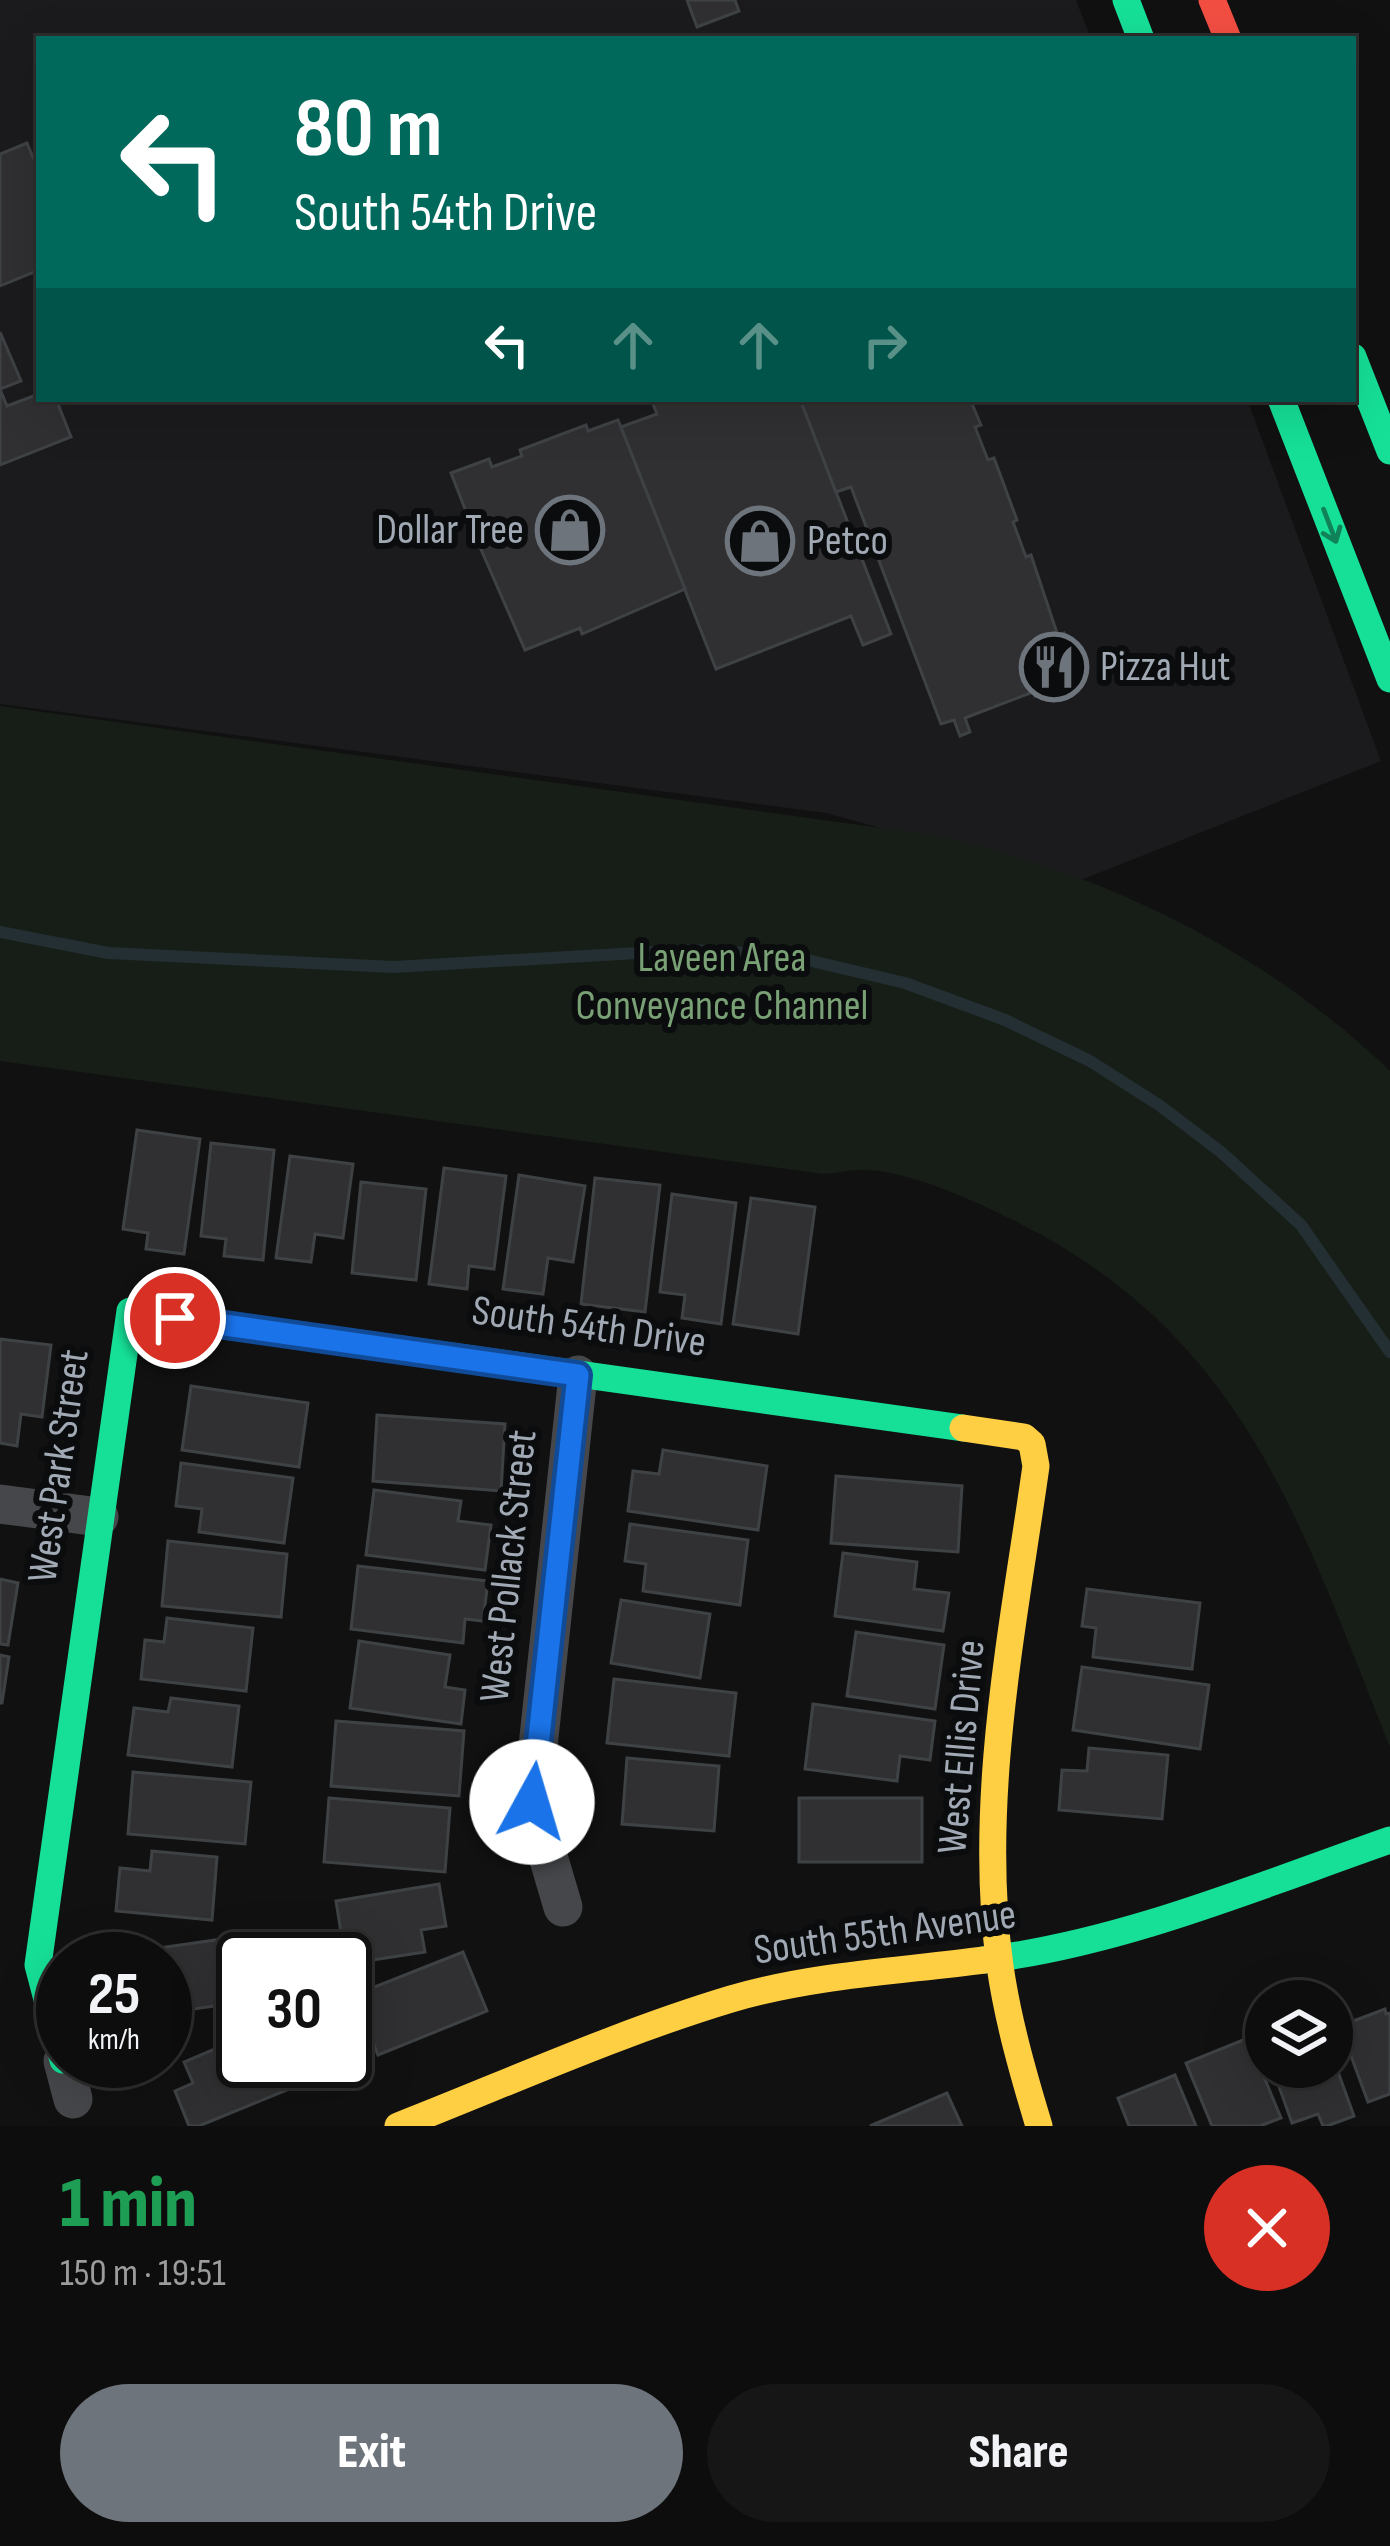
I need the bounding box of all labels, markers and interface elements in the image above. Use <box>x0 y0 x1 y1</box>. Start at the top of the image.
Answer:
text: 80 m <box>294 79 442 180</box>
icon: left <box>96 84 252 240</box>
text: South 54th Drive <box>294 181 597 246</box>
icon: left <box>474 312 540 378</box>
icon: ahead <box>600 312 666 378</box>
icon: ahead <box>726 312 792 378</box>
icon: right <box>852 312 918 378</box>
shop icon: Dollar Tree <box>535 495 605 565</box>
place label: Dollar Tree <box>376 505 524 556</box>
shop icon: Petco <box>725 506 795 576</box>
one-way arrow <box>1321 506 1343 543</box>
place label: Petco <box>807 516 888 567</box>
restaurant icon: Pizza Hut <box>1019 632 1089 702</box>
place label: Pizza Hut <box>1100 642 1230 693</box>
park label: Laveen Area Conveyance Channel <box>576 933 868 1032</box>
pin <box>124 1267 226 1369</box>
icon: arrive <box>142 1285 208 1351</box>
street label: South 54th Drive <box>469 1285 709 1369</box>
street label: West Park Street <box>17 1346 101 1586</box>
street label: West Pollack Street <box>469 1427 549 1705</box>
street label: West Ellis Drive <box>927 1638 997 1856</box>
position arrow <box>469 1739 595 1865</box>
street label: South 55th Avenue <box>751 1889 1019 1977</box>
speed limit sign: 30 <box>216 1932 372 2088</box>
text: 25 <box>88 1959 140 2031</box>
map controls <box>1245 1980 1353 2088</box>
button: layers <box>1245 1980 1353 2088</box>
text: km/h <box>88 2022 140 2058</box>
text: 1 min <box>60 2161 197 2248</box>
button: close <box>1204 2165 1330 2291</box>
text: 150 m · 19:51 <box>60 2250 226 2297</box>
button: Exit <box>60 2384 683 2522</box>
button: Share <box>707 2384 1330 2522</box>

